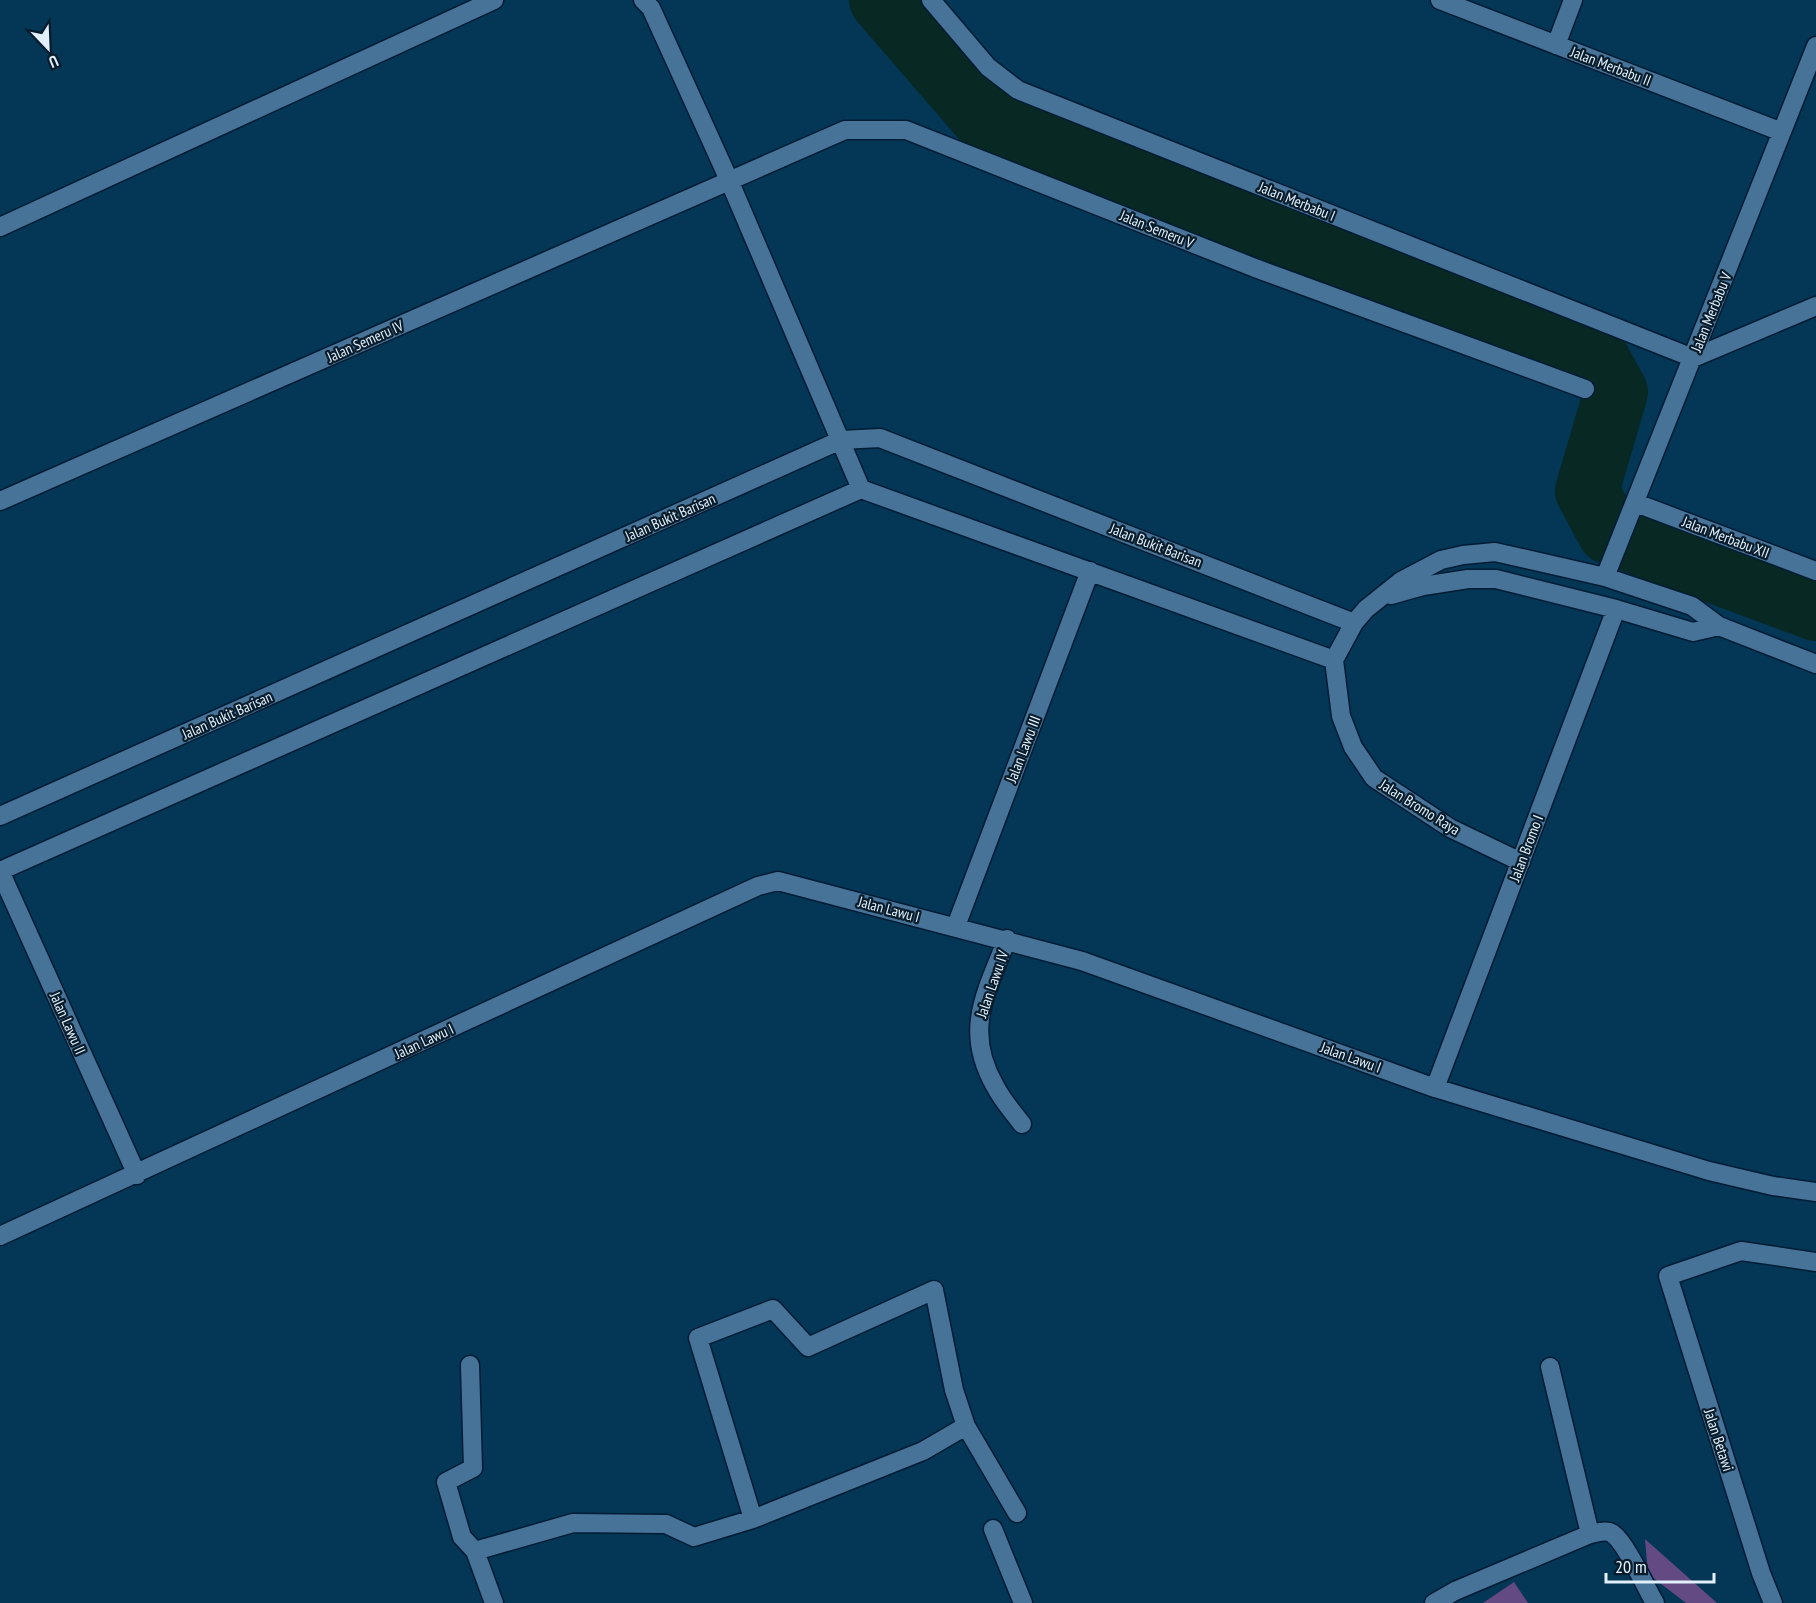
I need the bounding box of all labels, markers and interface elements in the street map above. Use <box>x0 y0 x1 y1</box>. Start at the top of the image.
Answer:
north arrow <box>18 18 78 78</box>
street label: Jalan Merbabu II <box>1567 42 1654 90</box>
text: U <box>46 51 62 73</box>
street label: Jalan Merbabu I <box>1255 177 1338 225</box>
street label: Jalan Semeru V <box>1116 205 1197 252</box>
street label: Jalan Merbabu V <box>1686 269 1736 355</box>
street label: Jalan Semeru IV <box>323 316 406 367</box>
street label: Jalan Bukit Barisan <box>621 489 718 546</box>
street label: Jalan Merbabu XII <box>1679 511 1772 562</box>
street label: Jalan Bukit Barisan <box>1106 518 1205 571</box>
street label: Jalan Bukit Barisan <box>178 687 275 744</box>
street label: Jalan Lawu III <box>1001 713 1044 786</box>
street label: Jalan Bromo Raya <box>1376 774 1464 839</box>
street label: Jalan Bromo I <box>1504 812 1547 885</box>
street label: Jalan Lawu I <box>855 891 922 926</box>
street label: Jalan Lawu IV <box>971 948 1012 1021</box>
street label: Jalan Lawu II <box>45 988 90 1057</box>
street label: Jalan Lawu I <box>391 1019 457 1063</box>
street label: Jalan Lawu I <box>1317 1037 1384 1077</box>
street label: Jalan Betawi <box>1700 1406 1738 1474</box>
scale bar <box>1606 1546 1714 1584</box>
text: 20 m <box>1615 1555 1647 1578</box>

